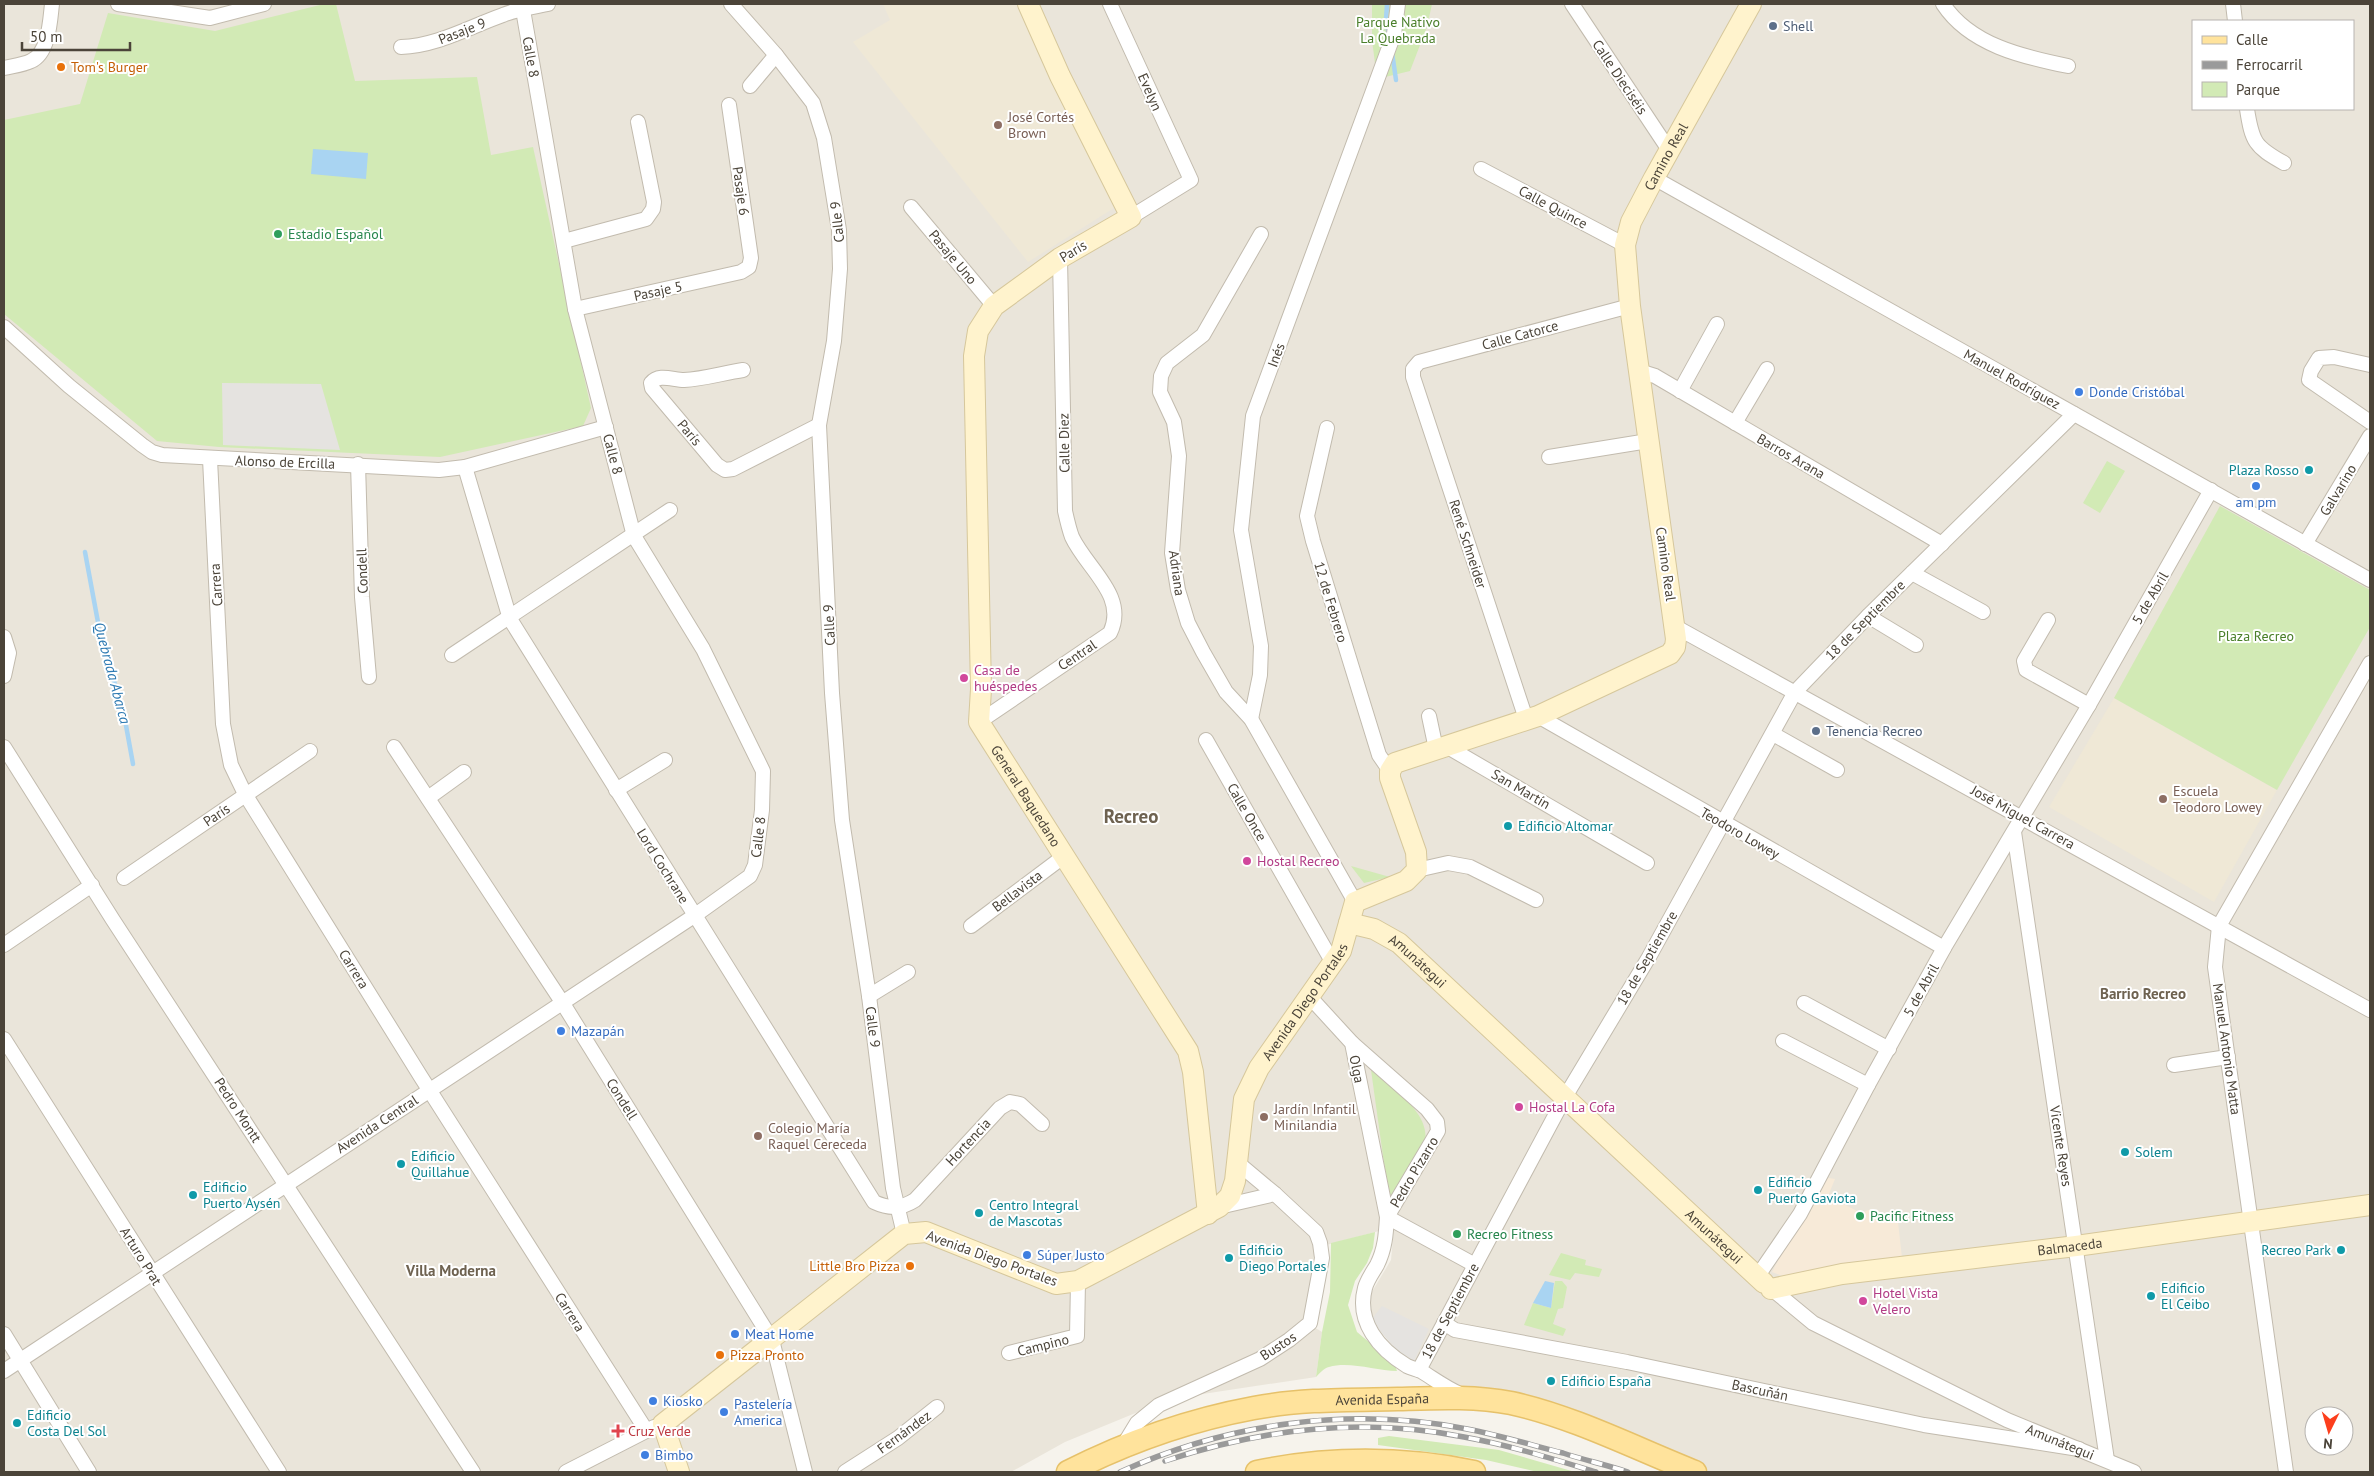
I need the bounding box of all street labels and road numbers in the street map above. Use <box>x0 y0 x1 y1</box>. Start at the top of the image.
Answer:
street label: Pasaje 9 <box>436 14 488 48</box>
street label: Calle 8 <box>519 35 543 79</box>
street label: Calle Dieciséis <box>1588 36 1652 118</box>
street label: Evelyn <box>1134 70 1166 114</box>
street label: Camino Real <box>1640 120 1692 194</box>
street label: Pasaje 6 <box>729 165 753 217</box>
street label: Calle Quince <box>1515 181 1591 233</box>
street label: Calle 9 <box>826 200 848 244</box>
street label: Pasaje Uno <box>925 226 981 288</box>
street label: París <box>1056 236 1090 266</box>
street label: Pasaje 5 <box>632 277 684 305</box>
street label: Calle Catorce <box>1480 316 1560 354</box>
street label: Inés <box>1263 340 1289 370</box>
street label: Manuel Rodríguez <box>1961 345 2063 413</box>
street label: Calle Diez <box>1054 413 1074 473</box>
street label: París <box>673 416 706 449</box>
street label: Barros Arana <box>1754 429 1828 483</box>
street label: Calle 8 <box>599 432 627 476</box>
street label: Alonso de Ercilla <box>235 451 336 473</box>
street label: Galvarino <box>2316 461 2360 519</box>
street label: René Schneider <box>1445 497 1491 591</box>
street label: Camino Real <box>1652 526 1680 602</box>
street label: Condell <box>352 548 372 594</box>
street label: Adriana <box>1165 549 1189 597</box>
street label: 12 de Febrero <box>1310 559 1352 645</box>
street label: Carrera <box>206 563 226 607</box>
street label: 5 de Abril <box>2128 569 2172 627</box>
street label: 18 de Septiembre <box>1821 576 1909 664</box>
street label: Calle 9 <box>819 604 839 646</box>
street label: Central <box>1054 636 1100 674</box>
street label: General Baquedano <box>987 742 1065 850</box>
street label: San Martín <box>1488 765 1554 813</box>
street label: Calle Once <box>1223 780 1271 844</box>
street label: José Miguel Carrera <box>1967 780 2078 853</box>
street label: París <box>200 799 234 830</box>
street label: Teodoro Lowey <box>1697 803 1783 863</box>
street label: Calle 8 <box>747 815 769 859</box>
street label: Lord Cochrane <box>633 825 693 907</box>
street label: Bellavista <box>988 866 1046 916</box>
street label: 18 de Septiembre <box>1613 908 1681 1008</box>
street label: Amunátegui <box>1385 930 1450 992</box>
street label: Avenida Diego Portales <box>1258 942 1352 1064</box>
street label: Carrera <box>335 946 373 992</box>
street label: 5 de Abril <box>1899 960 1943 1020</box>
street label: Manuel Antonio Matta <box>2209 982 2245 1116</box>
street label: Calle 9 <box>862 1005 884 1049</box>
street label: Olga <box>1345 1053 1369 1085</box>
street label: Pedro Montt <box>210 1074 266 1146</box>
street label: Condell <box>602 1075 642 1123</box>
street label: Avenida Central <box>333 1091 421 1157</box>
street label: Vicente Reyes <box>2046 1103 2076 1188</box>
street label: Hortencia <box>941 1114 995 1170</box>
street label: Pedro Pizarro <box>1386 1133 1442 1211</box>
street label: Amunátegui <box>1682 1205 1747 1268</box>
street label: Arturo Prat <box>116 1223 166 1289</box>
street label: Avenida Diego Portales <box>924 1226 1060 1290</box>
street label: Balmaceda <box>2036 1233 2103 1260</box>
street label: 18 de Septiembre <box>1417 1260 1483 1362</box>
street label: Carrera <box>551 1289 589 1335</box>
street label: Bustos <box>1256 1328 1300 1364</box>
street label: Campino <box>1015 1330 1071 1360</box>
street label: Bascuñán <box>1730 1375 1790 1405</box>
street label: Avenida España <box>1335 1389 1429 1409</box>
street label: Fernández <box>874 1406 934 1458</box>
street label: Amunátegui <box>2023 1420 2097 1464</box>

